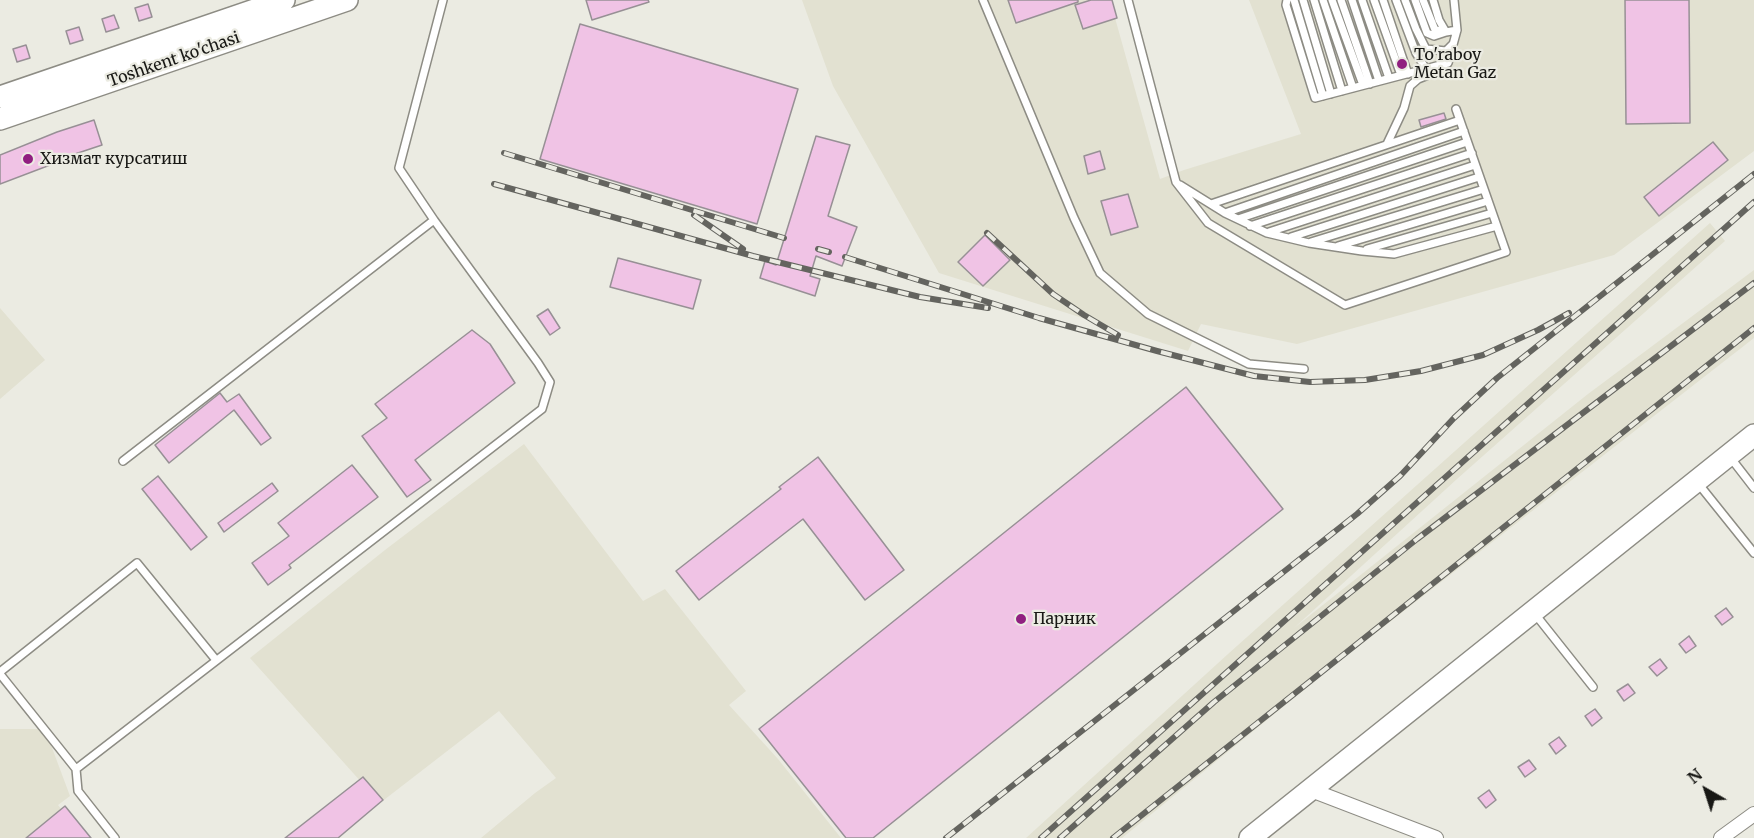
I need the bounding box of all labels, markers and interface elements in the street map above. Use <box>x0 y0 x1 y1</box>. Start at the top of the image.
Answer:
street label: Toshkent ko'chasi <box>105 28 243 92</box>
place label: To'raboy Metan Gaz <box>1414 45 1496 83</box>
marker: To'raboy Metan Gaz <box>1395 57 1409 71</box>
place label: Хизмат курсатиш <box>40 149 187 169</box>
marker: Хизмат курсатиш <box>21 152 35 166</box>
place label: Парник <box>1033 609 1096 629</box>
marker: Парник <box>1014 612 1028 626</box>
north arrow <box>1676 760 1736 820</box>
text: N <box>1683 764 1706 788</box>

